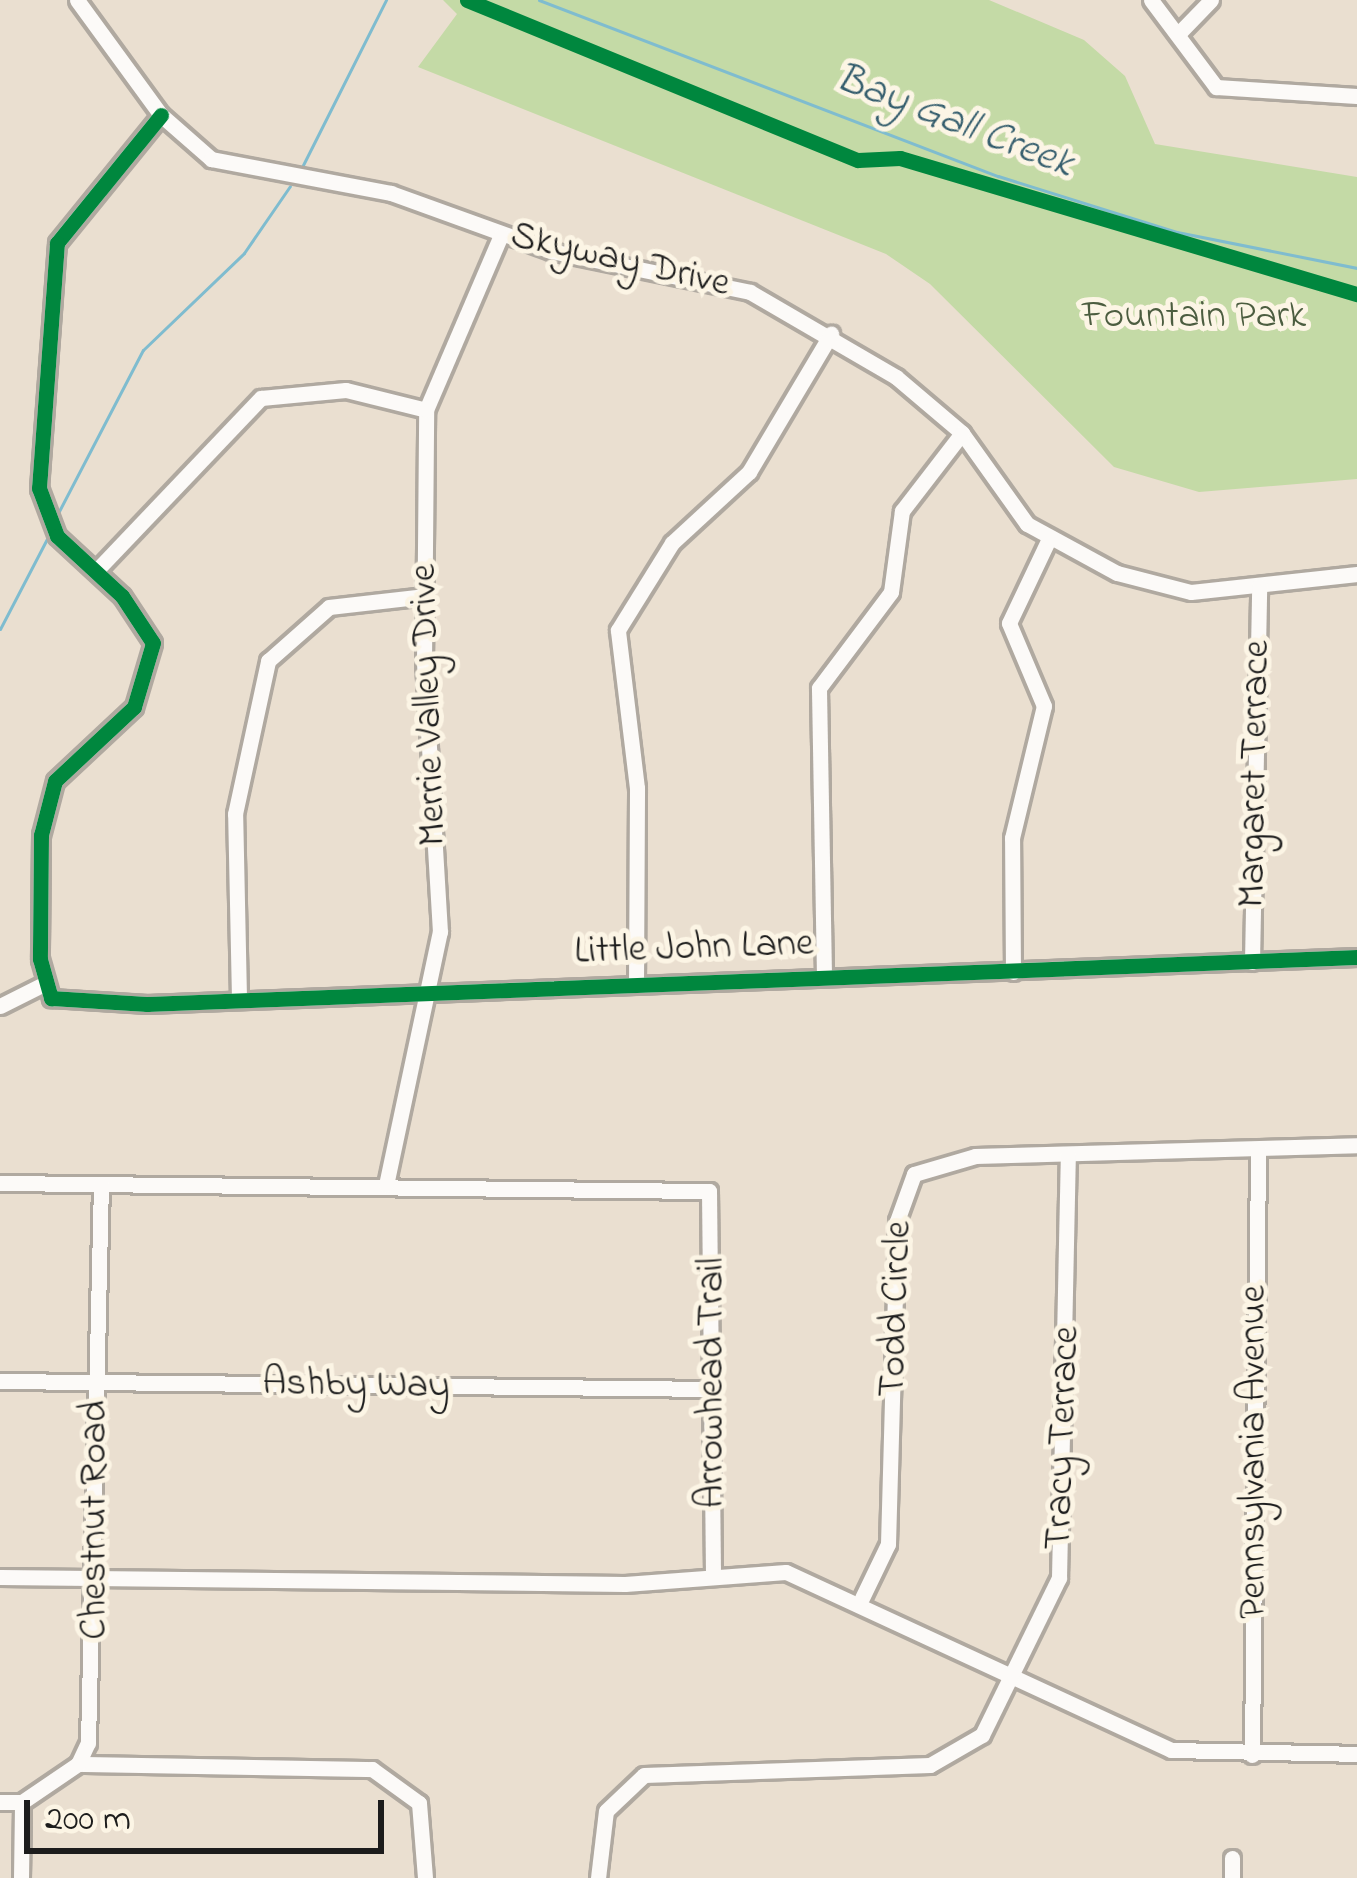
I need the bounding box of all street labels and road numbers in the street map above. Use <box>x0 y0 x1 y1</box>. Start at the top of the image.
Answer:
street label: Skyway Drive <box>506 213 734 309</box>
street label: Merrie Valley Drive <box>402 563 458 847</box>
street label: Margaret Terrace <box>1230 640 1282 908</box>
street label: Little John Lane <box>574 921 814 977</box>
street label: Todd Circle <box>871 1220 923 1398</box>
street label: Arrowhead Trail <box>690 1257 736 1509</box>
street label: Pennsylvania Avenue <box>1232 1285 1278 1619</box>
street label: Tracy Terrace <box>1037 1325 1091 1551</box>
street label: Ashby Way <box>262 1361 450 1411</box>
street label: Chestnut Road <box>73 1400 119 1640</box>

